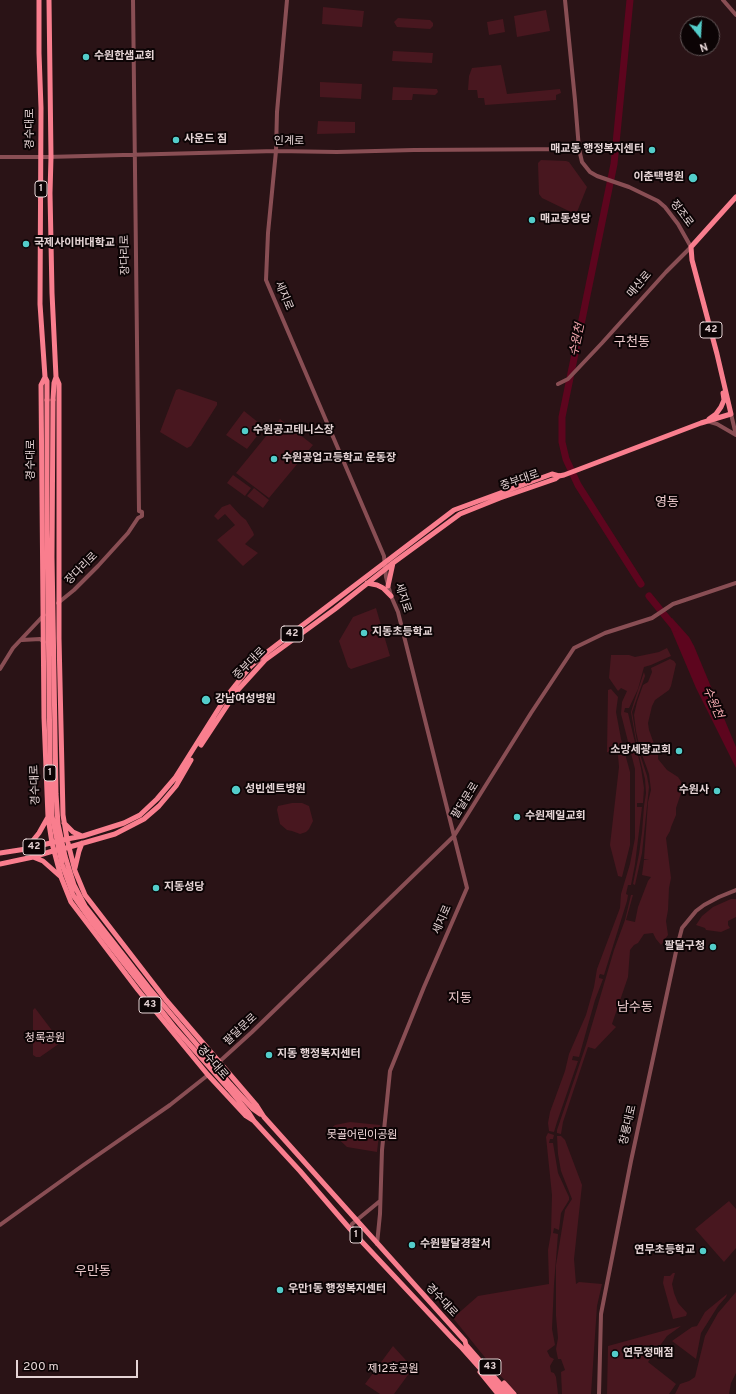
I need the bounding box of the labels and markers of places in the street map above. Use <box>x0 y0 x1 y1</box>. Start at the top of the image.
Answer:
place label: 수원한샘교회 <box>94 50 155 64</box>
marker: 수원한샘교회 <box>81 52 91 62</box>
place label: 사운드 짐 <box>184 133 227 147</box>
marker: 사운드 짐 <box>171 135 181 145</box>
place label: 매교동 행정복지센터 <box>550 143 644 157</box>
marker: 매교동 행정복지센터 <box>647 145 657 155</box>
place label: 이춘택병원 <box>633 171 684 185</box>
marker: 이춘택병원 <box>687 172 699 184</box>
place label: 매교동성당 <box>540 213 591 227</box>
marker: 매교동성당 <box>527 215 537 225</box>
place label: 국제사이버대학교 <box>34 237 115 251</box>
marker: 국제사이버대학교 <box>21 239 31 249</box>
place label: 수원공고테니스장 <box>253 424 334 438</box>
marker: 수원공고테니스장 <box>240 426 250 436</box>
place label: 수원공업고등학교 운동장 <box>282 452 396 466</box>
marker: 수원공업고등학교 운동장 <box>269 454 279 464</box>
place label: 지동초등학교 <box>372 626 433 640</box>
marker: 지동초등학교 <box>359 628 369 638</box>
place label: 강남여성병원 <box>215 693 276 707</box>
marker: 강남여성병원 <box>200 694 212 706</box>
place label: 소망세광교회 <box>610 744 671 758</box>
marker: 소망세광교회 <box>674 746 684 756</box>
place label: 성빈센트병원 <box>245 783 306 797</box>
marker: 성빈센트병원 <box>230 784 242 796</box>
place label: 수원사 <box>679 784 709 798</box>
marker: 수원사 <box>712 786 722 796</box>
place label: 수원제일교회 <box>525 810 586 824</box>
marker: 수원제일교회 <box>512 812 522 822</box>
place label: 지동성당 <box>164 881 204 895</box>
marker: 지동성당 <box>151 883 161 893</box>
place label: 팔달구청 <box>665 940 705 954</box>
marker: 팔달구청 <box>708 942 718 952</box>
place label: 지동 행정복지센터 <box>277 1048 361 1062</box>
marker: 지동 행정복지센터 <box>264 1050 274 1060</box>
place label: 수원팔달경찰서 <box>420 1238 491 1252</box>
marker: 수원팔달경찰서 <box>407 1240 417 1250</box>
place label: 연무초등학교 <box>634 1244 695 1258</box>
marker: 연무초등학교 <box>698 1246 708 1256</box>
place label: 우만1동 행정복지센터 <box>288 1283 386 1297</box>
marker: 우만1동 행정복지센터 <box>275 1285 285 1295</box>
place label: 연무정매점 <box>623 1347 674 1361</box>
marker: 연무정매점 <box>610 1349 620 1359</box>

